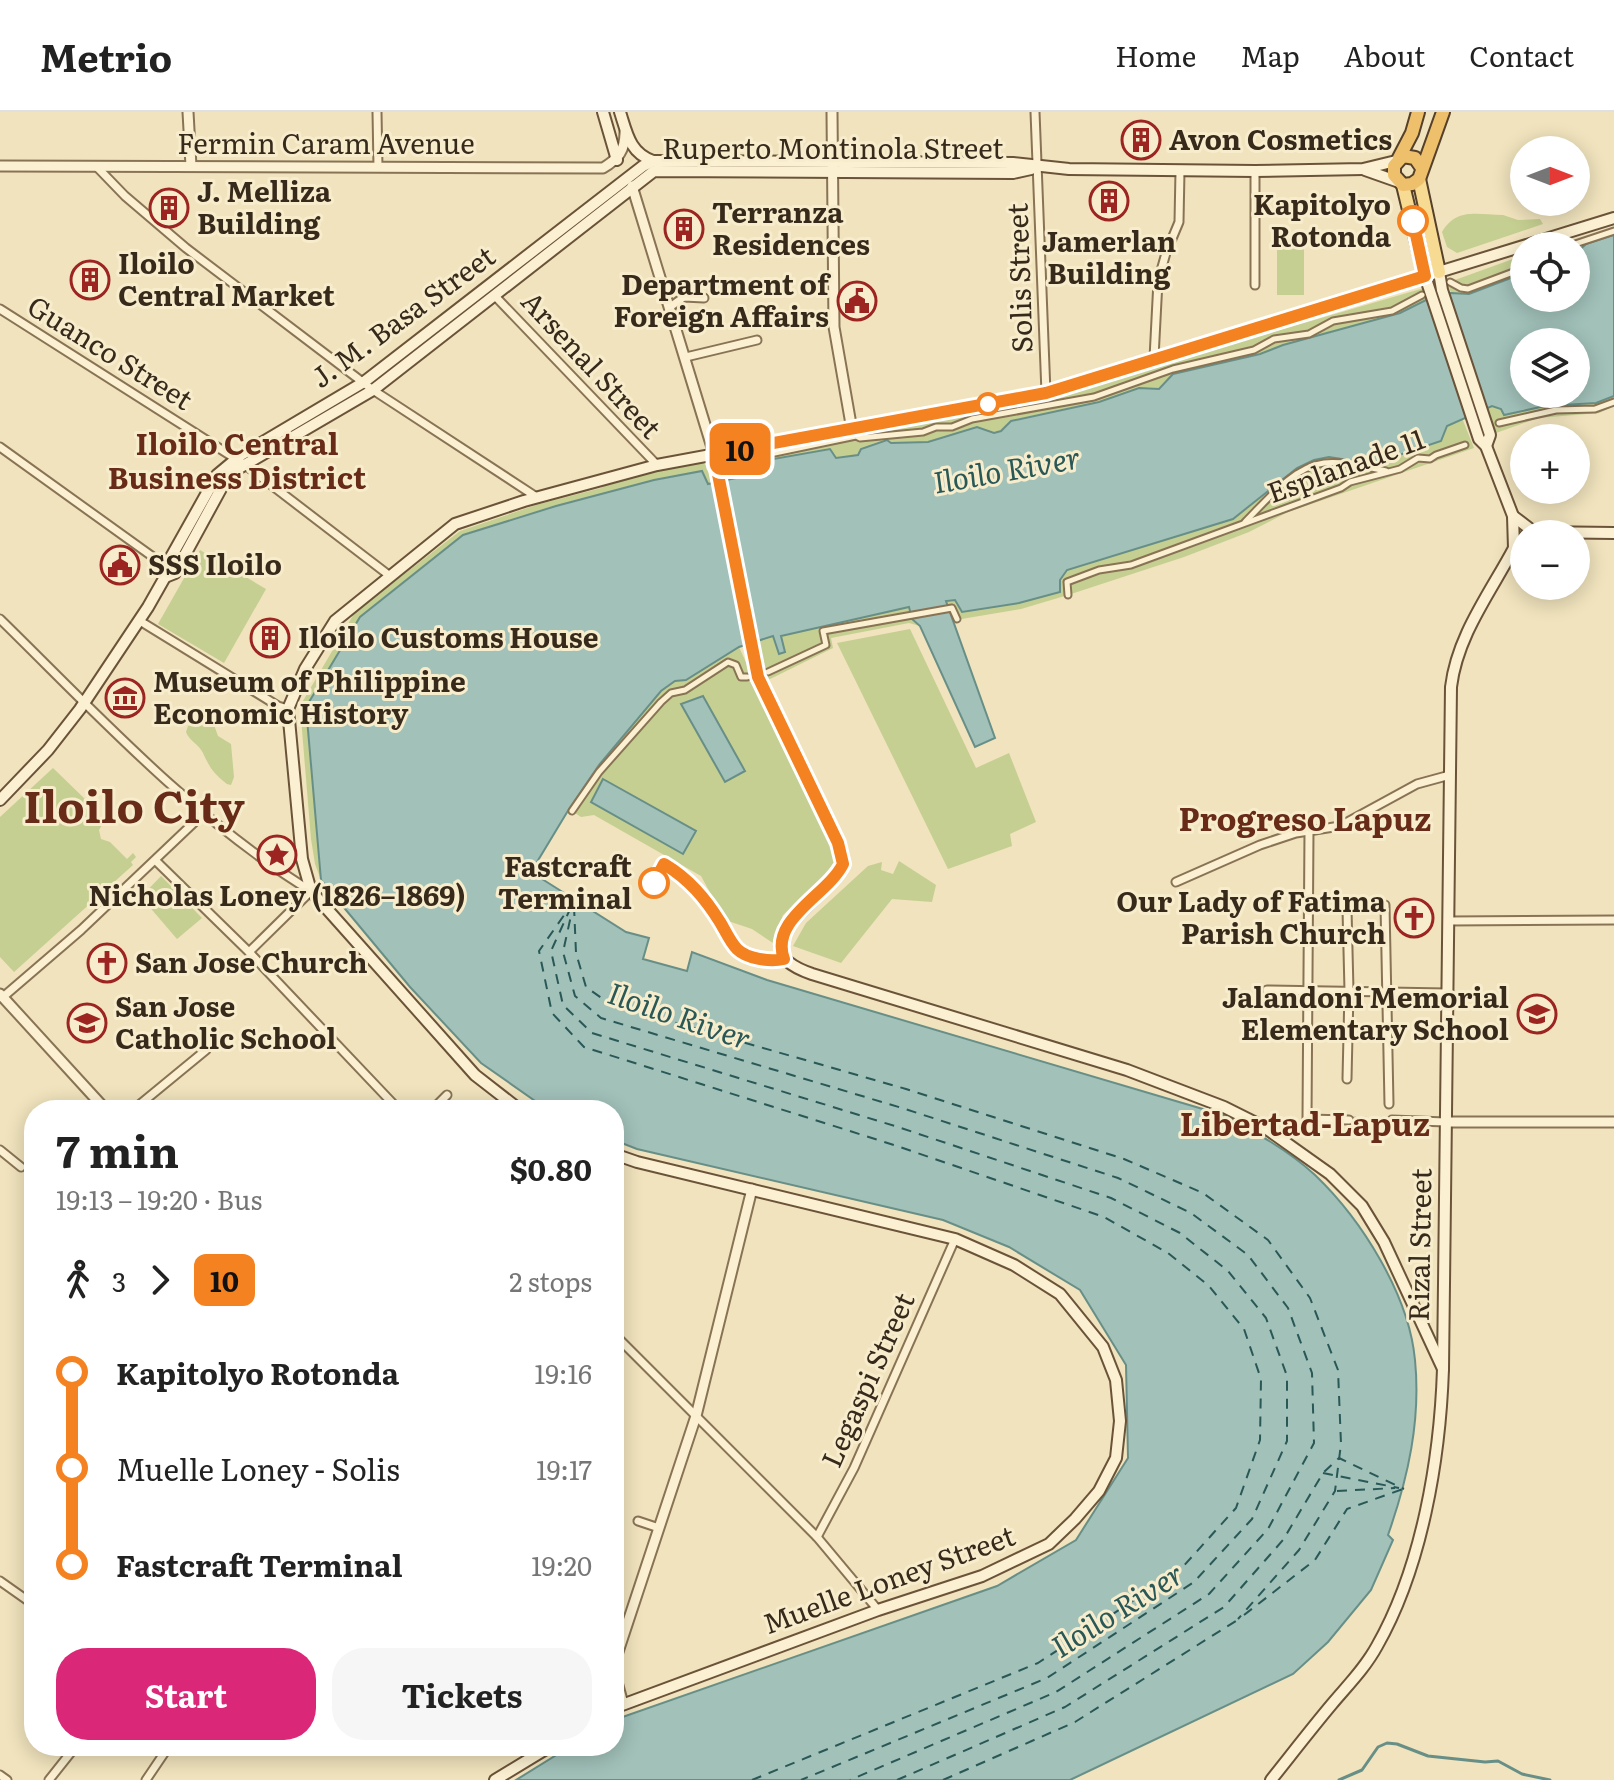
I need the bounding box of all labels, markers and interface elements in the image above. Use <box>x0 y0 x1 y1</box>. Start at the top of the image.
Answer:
text: Metrio <box>40 27 172 84</box>
text: Home <box>1115 34 1196 76</box>
text: Map <box>1240 34 1300 76</box>
text: About <box>1344 34 1425 76</box>
text: Contact <box>1469 34 1574 76</box>
place label: Avon Cosmetics <box>1169 117 1392 159</box>
building icon: Avon Cosmetics <box>1120 119 1162 161</box>
street label: Fermin Caram Avenue <box>177 121 475 163</box>
street label: Ruperto Montinola Street <box>662 126 1004 168</box>
north arrow <box>1510 136 1590 216</box>
map controls <box>1510 136 1590 600</box>
place label: J. Melliza Building <box>197 169 332 243</box>
building icon: Jamerlan Building <box>1088 180 1130 222</box>
place label: Kapitolyo Rotonda <box>1253 182 1392 256</box>
building icon: J. Melliza Building <box>148 187 190 229</box>
place label: Terranza Residences <box>712 190 870 264</box>
street label: Solis Street <box>994 202 1042 354</box>
marker: Kapitolyo Rotonda <box>1398 206 1428 236</box>
building icon: Terranza Residences <box>663 208 705 250</box>
place label: Jamerlan Building <box>1042 219 1176 293</box>
button: locate <box>1510 232 1590 312</box>
street label: J. M. Basa Street <box>301 234 503 397</box>
place label: Iloilo Central Market <box>118 241 336 315</box>
building icon: Iloilo Central Market <box>69 259 111 301</box>
place label: Department of Foreign Affairs <box>613 262 832 336</box>
street label: Arsenal Street <box>513 280 673 448</box>
public building icon: Department of Foreign Affairs <box>836 280 878 322</box>
street label: Guanco Street <box>20 284 202 419</box>
button: layers <box>1510 328 1590 408</box>
unlabelled marker <box>977 393 999 415</box>
street label: Esplanade 11 <box>1261 416 1430 512</box>
district label: Iloilo Central Business District <box>108 420 367 498</box>
line badge: 10 <box>704 423 776 475</box>
button: + <box>1510 424 1590 504</box>
text: 10 <box>726 428 754 470</box>
water label: Iloilo River <box>929 433 1084 503</box>
button: − <box>1510 520 1590 600</box>
place label: SSS Iloilo <box>148 542 282 584</box>
public building icon: SSS Iloilo <box>99 544 141 586</box>
place label: Iloilo Customs House <box>298 615 599 657</box>
building icon: Iloilo Customs House <box>249 617 291 659</box>
place label: Museum of Philippine Economic History <box>153 659 466 733</box>
museum icon: Museum of Philippine Economic History <box>104 677 146 719</box>
district label: Iloilo City <box>23 771 245 837</box>
district label: Progreso Lapuz <box>1179 793 1431 841</box>
place icon: Nicholas Loney (1826–1869) <box>256 834 298 876</box>
place label: Fastcraft Terminal <box>498 844 632 918</box>
marker: Fastcraft Terminal <box>639 868 669 898</box>
place label: Nicholas Loney (1826–1869) <box>89 873 465 915</box>
place label: Our Lady of Fatima Parish Church <box>1116 879 1387 953</box>
church icon: Our Lady of Fatima Parish Church <box>1393 897 1435 939</box>
place label: San Jose Church <box>135 940 368 982</box>
church icon: San Jose Church <box>86 942 128 984</box>
water label: Iloilo River <box>603 969 757 1059</box>
place label: Jalandoni Memorial Elementary School <box>1222 975 1509 1049</box>
place label: San Jose Catholic School <box>115 984 336 1058</box>
school or university icon: Jalandoni Memorial Elementary School <box>1516 993 1558 1035</box>
school or university icon: San Jose Catholic School <box>66 1002 108 1044</box>
district label: Libertad-Lapuz <box>1180 1098 1430 1146</box>
text: 7 min <box>56 1116 179 1182</box>
text: $0.80 <box>510 1146 592 1190</box>
street label: Rizal Street <box>1396 1167 1440 1322</box>
text: 19:13 – 19:20 · Bus <box>56 1179 262 1218</box>
icon: walk <box>56 1258 100 1302</box>
icon: forward <box>138 1258 182 1302</box>
text: 10 <box>210 1259 239 1301</box>
text: 3 <box>112 1261 126 1300</box>
text: 2 stops <box>509 1261 592 1300</box>
street label: Legaspi Street <box>809 1284 924 1473</box>
text: Kapitolyo Rotonda <box>116 1350 399 1394</box>
text: 19:16 <box>535 1353 592 1392</box>
text: Muelle Loney - Solis <box>116 1446 400 1490</box>
text: 19:17 <box>536 1449 592 1488</box>
street label: Muelle Loney Street <box>756 1513 1021 1643</box>
text: Fastcraft Terminal <box>116 1542 403 1586</box>
text: 19:20 <box>531 1545 592 1584</box>
water label: Iloilo River <box>1042 1550 1191 1667</box>
button: Start <box>56 1648 316 1740</box>
button: Tickets <box>332 1648 592 1740</box>

